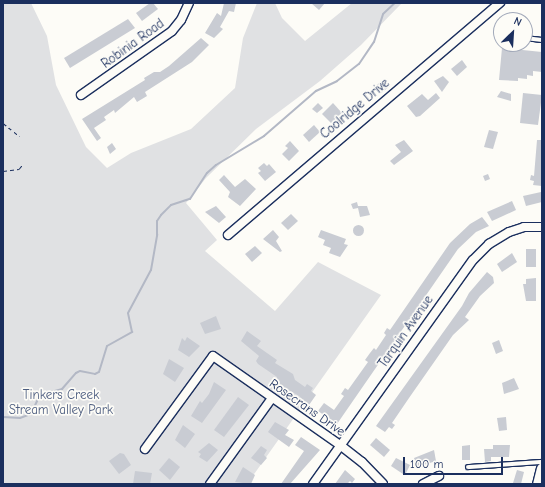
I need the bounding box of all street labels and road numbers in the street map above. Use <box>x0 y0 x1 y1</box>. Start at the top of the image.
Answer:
street label: Robinia Road <box>99 16 167 72</box>
street label: Coolridge Drive <box>317 76 393 142</box>
street label: Tarquin Avenue <box>375 293 437 371</box>
street label: Rosecrans Drive <box>266 376 348 440</box>

